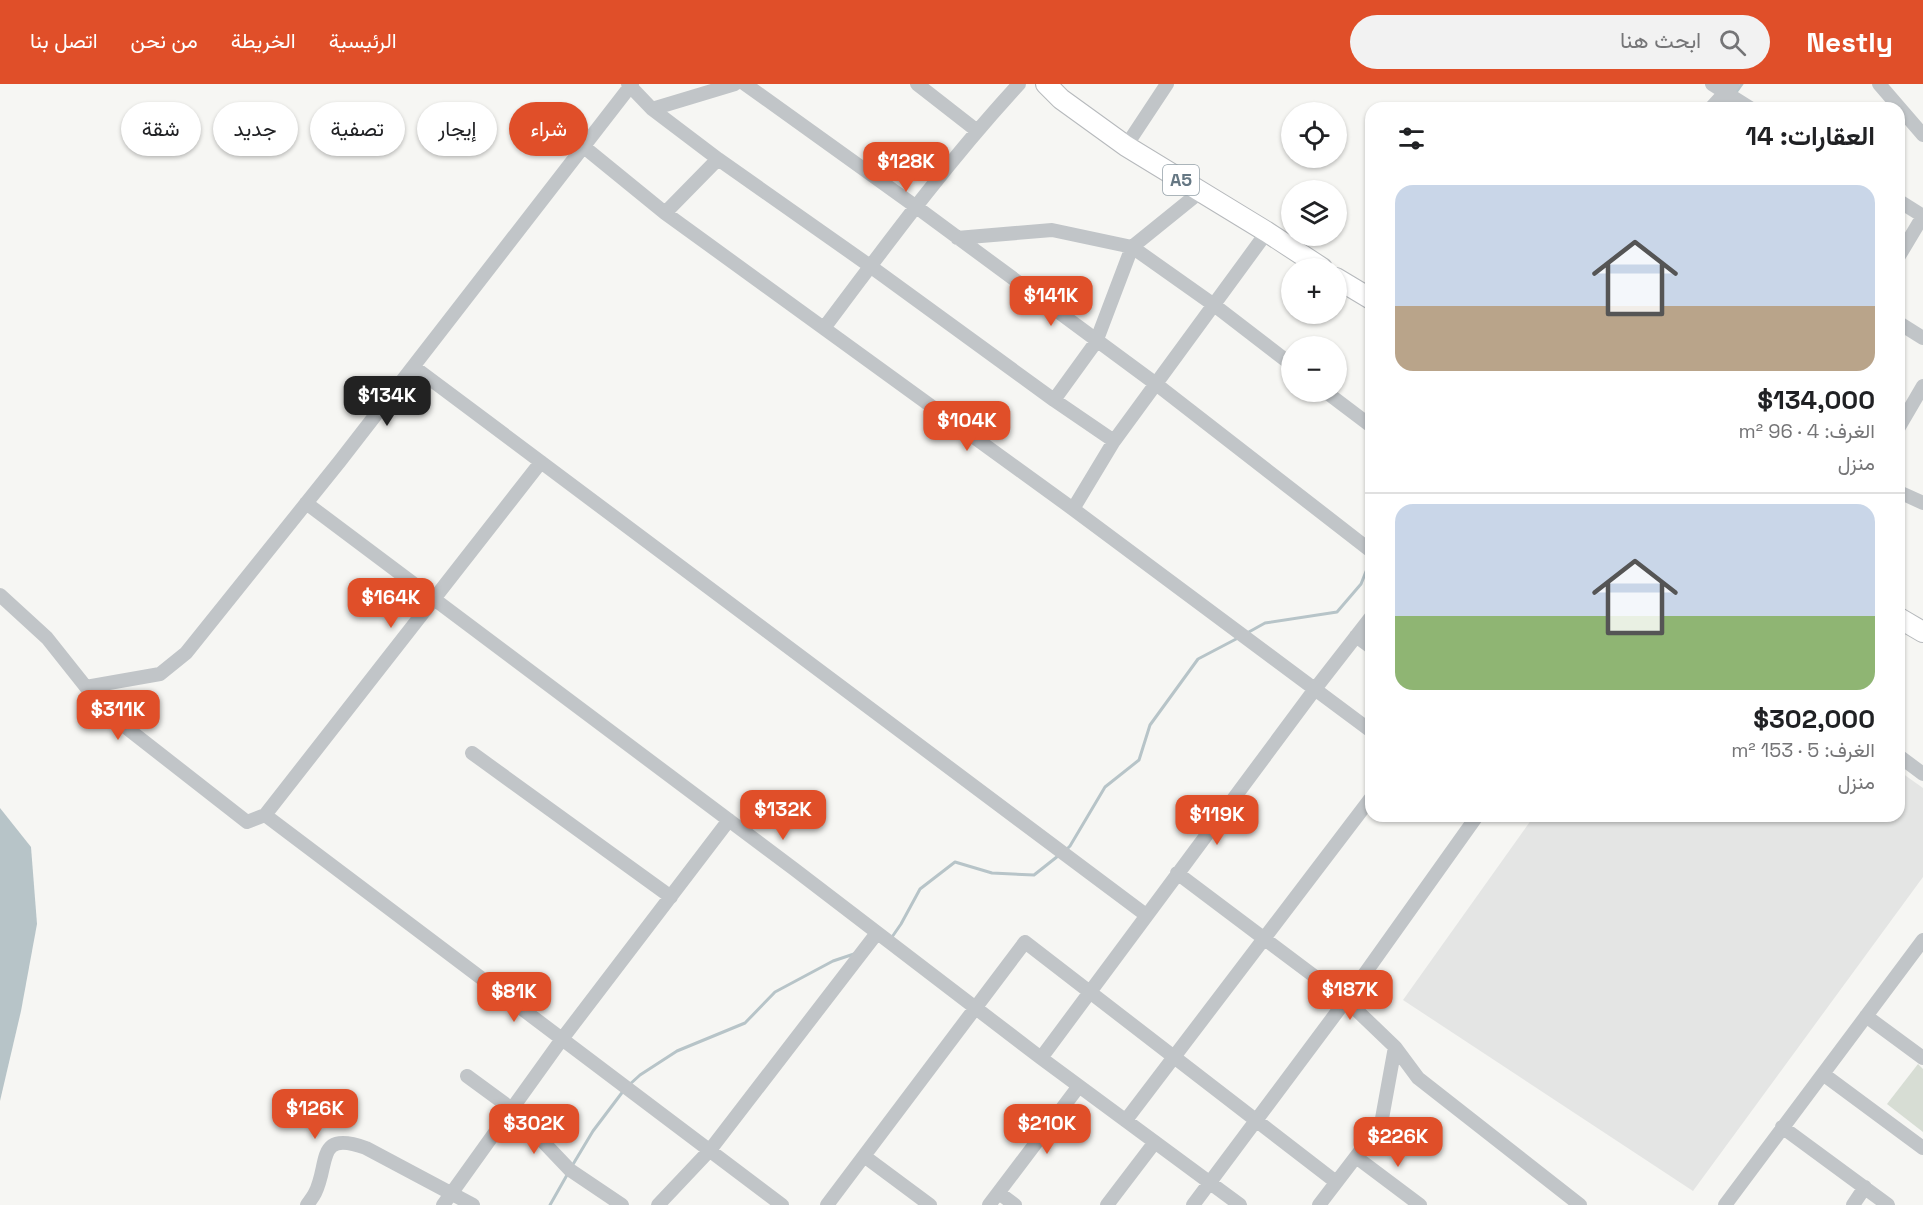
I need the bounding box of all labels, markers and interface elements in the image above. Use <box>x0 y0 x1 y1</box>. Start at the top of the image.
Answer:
search box <box>1350 15 1770 69</box>
text: Nestly <box>1806 24 1893 60</box>
text: ابحث هنا <box>1620 26 1701 54</box>
icon: search <box>1716 26 1749 59</box>
text: اتصل بنا <box>30 27 98 54</box>
text: من نحن <box>131 27 198 54</box>
text: الخريطة <box>231 27 296 54</box>
text: الرئيسية <box>329 27 397 54</box>
chip: شقة <box>121 102 201 156</box>
chip: جديد <box>213 102 298 156</box>
chip: تصفية <box>310 102 405 156</box>
chip: إيجار <box>417 102 497 156</box>
chip: شراء <box>509 102 588 156</box>
map controls <box>1281 102 1347 402</box>
button: locate <box>1281 102 1347 168</box>
text: العقارات: 14 <box>1745 119 1875 153</box>
icon: filters <box>1395 122 1428 155</box>
pin: $128K <box>864 142 948 193</box>
text: $128K <box>877 148 935 174</box>
road number: A5 <box>1163 165 1199 195</box>
button: layers <box>1281 180 1347 246</box>
icon: home <box>1581 224 1689 332</box>
button: + <box>1281 258 1347 324</box>
pin: $141K <box>1009 276 1093 327</box>
text: $141K <box>1024 282 1078 308</box>
button: − <box>1281 336 1347 402</box>
pin: $134K <box>345 376 429 427</box>
text: $134K <box>358 382 416 408</box>
text: $134,000 <box>1757 383 1875 417</box>
pin: $104K <box>925 401 1009 452</box>
text: $104K <box>937 407 997 433</box>
text: الغرف: 4 · 96 m² <box>1739 418 1875 444</box>
text: منزل <box>1838 450 1875 476</box>
icon: home <box>1581 543 1689 651</box>
pin: $164K <box>349 578 433 629</box>
text: $164K <box>362 584 420 610</box>
pin: $311K <box>76 690 160 741</box>
text: $311K <box>91 696 145 722</box>
text: $302,000 <box>1753 702 1875 736</box>
text: الغرف: 5 · 153 m² <box>1731 737 1875 763</box>
text: منزل <box>1838 769 1875 795</box>
pin: $132K <box>741 790 825 841</box>
pin: $119K <box>1175 795 1259 846</box>
text: $132K <box>754 796 812 822</box>
text: $119K <box>1189 801 1245 827</box>
pin: $187K <box>1308 970 1392 1021</box>
pin: $81K <box>478 972 550 1023</box>
text: $187K <box>1322 976 1378 1002</box>
text: $81K <box>491 978 537 1004</box>
pin: $126K <box>273 1089 357 1140</box>
text: $126K <box>286 1095 344 1121</box>
pin: $302K <box>492 1104 576 1155</box>
pin: $210K <box>1005 1104 1089 1155</box>
text: $302K <box>503 1110 565 1136</box>
text: $210K <box>1018 1110 1076 1136</box>
pin: $226K <box>1356 1117 1440 1168</box>
text: $226K <box>1368 1123 1428 1149</box>

